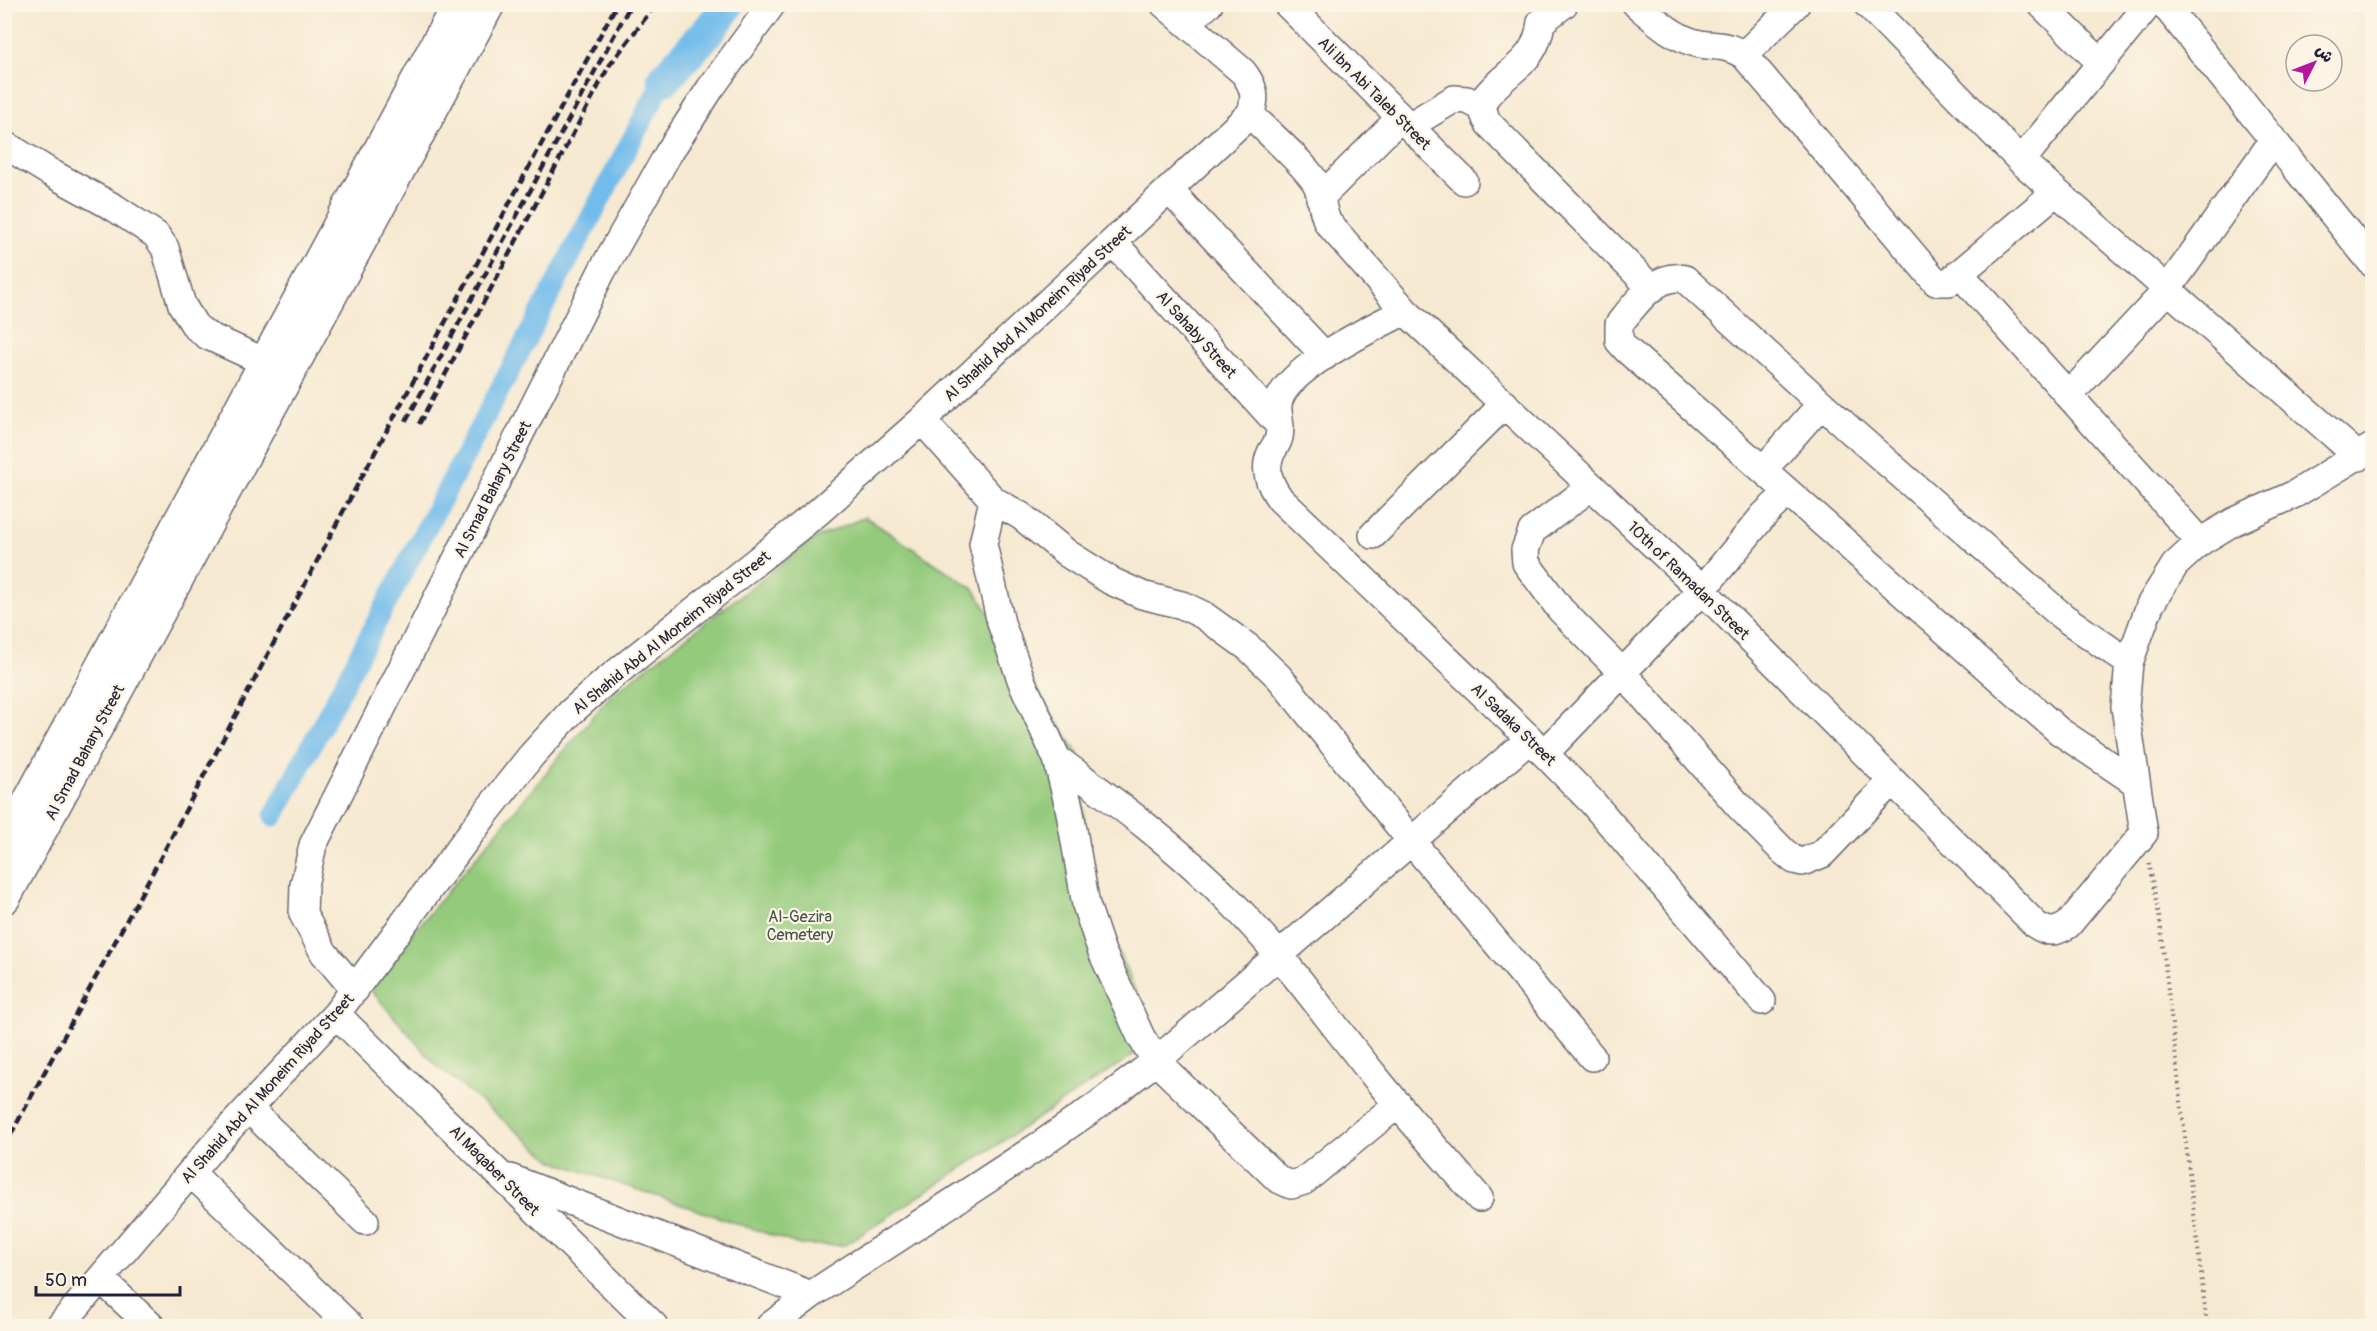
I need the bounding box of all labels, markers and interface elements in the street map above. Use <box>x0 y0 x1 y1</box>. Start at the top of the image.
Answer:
street label: Ali Ibn Abi Taleb Street <box>1314 33 1435 155</box>
north arrow <box>2284 33 2344 93</box>
text: ش <box>2311 40 2338 67</box>
street label: Al Shahid Abd Al Moneim Riyad Street <box>940 221 1136 406</box>
street label: Al Sahaby Street <box>1152 287 1241 383</box>
street label: Al Smad Bahary Street <box>450 417 536 561</box>
street label: 10th of Ramadan Street <box>1623 517 1754 645</box>
street label: Al Shahid Abd Al Moneim Riyad Street <box>569 546 775 719</box>
street label: Al Sadaka Street <box>1467 679 1560 771</box>
street label: Al Smad Bahary Street <box>41 681 129 824</box>
park label: Al-Gezira Cemetery <box>767 907 833 945</box>
street label: Al Shahid Abd Al Moneim Riyad Street <box>177 989 359 1188</box>
street label: Al Maqaber Street <box>445 1121 544 1221</box>
scale bar <box>36 1259 180 1297</box>
text: 50 m <box>45 1269 87 1292</box>

